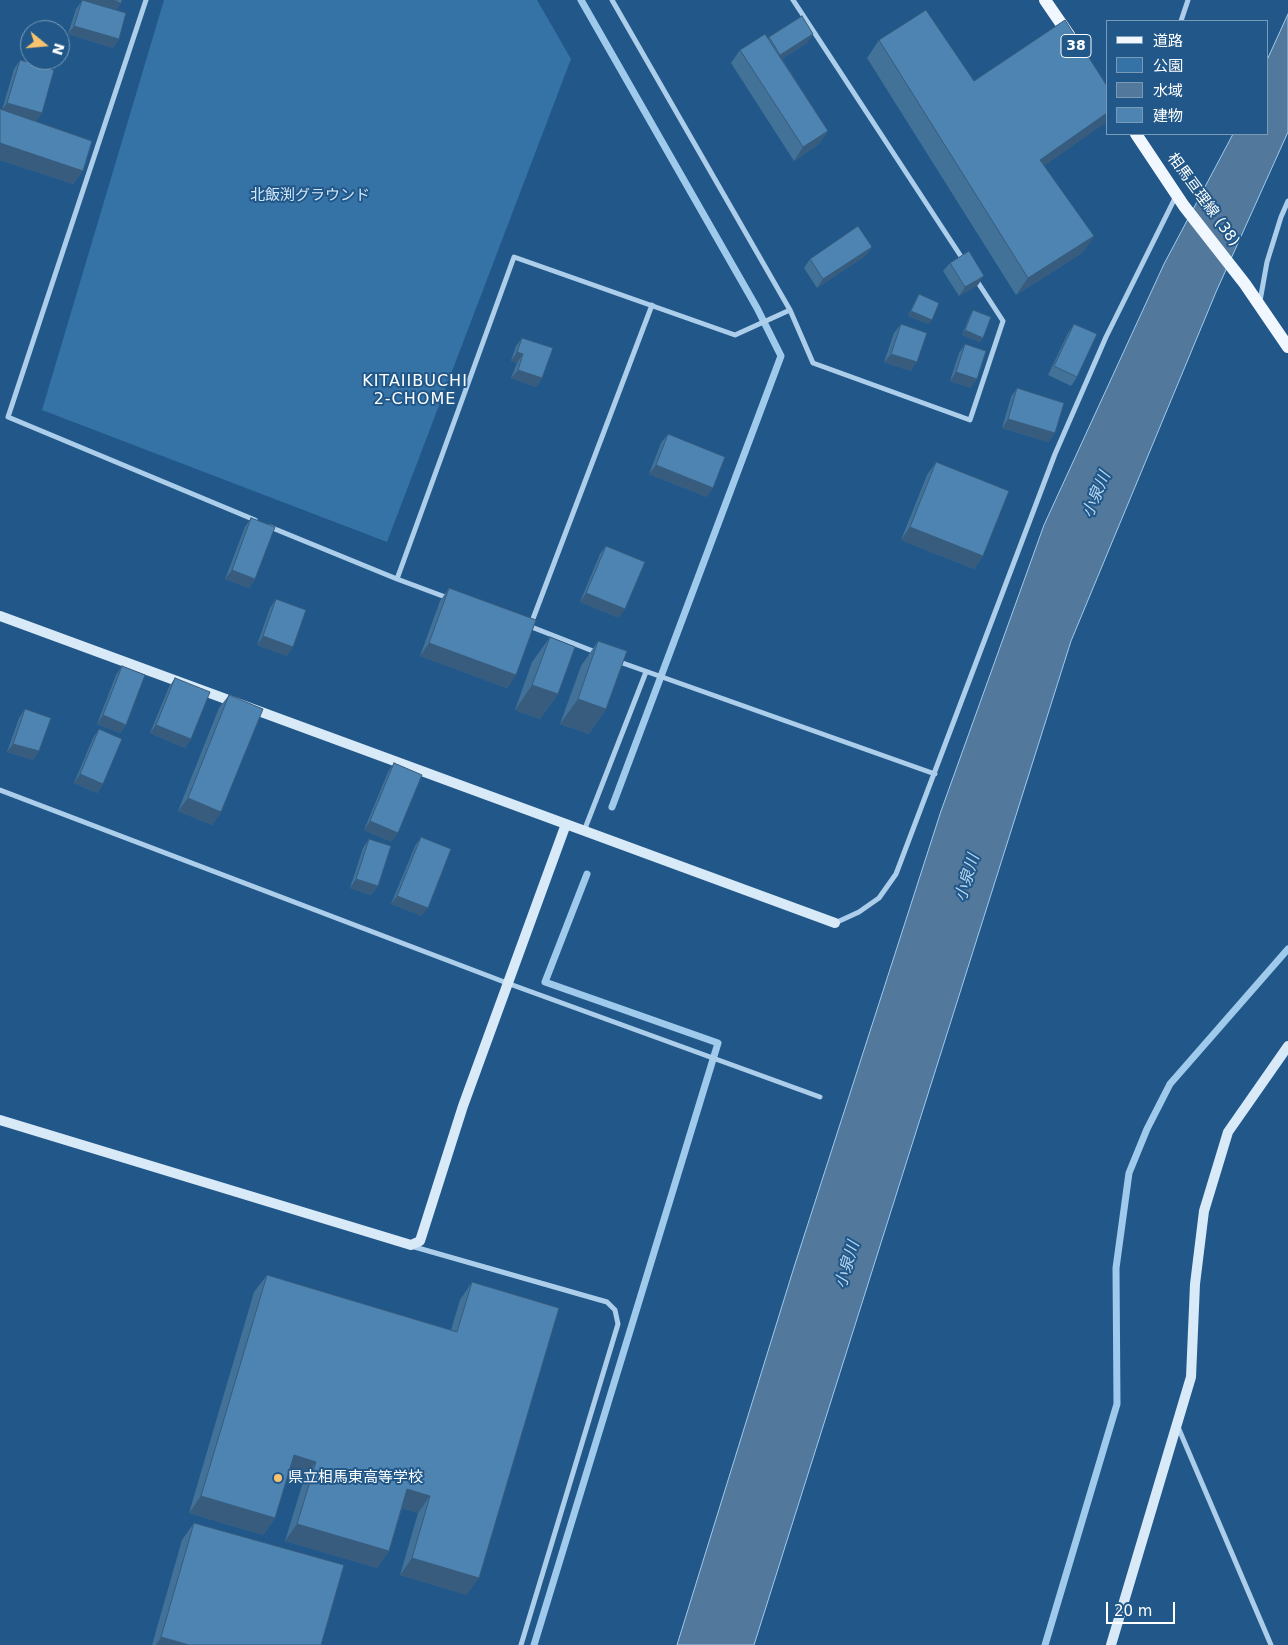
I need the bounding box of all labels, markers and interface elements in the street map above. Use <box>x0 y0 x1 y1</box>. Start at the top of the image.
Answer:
north arrow <box>20 20 70 70</box>
legend <box>1106 20 1268 135</box>
text: 道路 <box>1153 32 1183 50</box>
road number: 38 <box>1061 34 1091 58</box>
text: N <box>49 41 68 57</box>
text: 公園 <box>1153 57 1183 75</box>
text: 水域 <box>1153 82 1183 100</box>
text: 建物 <box>1153 107 1183 125</box>
street label: 相馬亘理線 (38) <box>1163 150 1243 250</box>
park label: 北飯渕グラウンド <box>250 187 370 205</box>
district label: KITAIIBUCHI 2-CHOME <box>361 372 469 410</box>
water label: 小泉川 <box>1079 469 1115 521</box>
water label: 小泉川 <box>952 852 984 904</box>
water label: 小泉川 <box>832 1239 864 1291</box>
place label: 県立相馬東高等学校 <box>288 1469 423 1487</box>
marker: 県立相馬東高等学校 <box>272 1472 284 1484</box>
scale bar <box>1108 1592 1177 1624</box>
text: 20 m <box>1114 1602 1152 1620</box>

